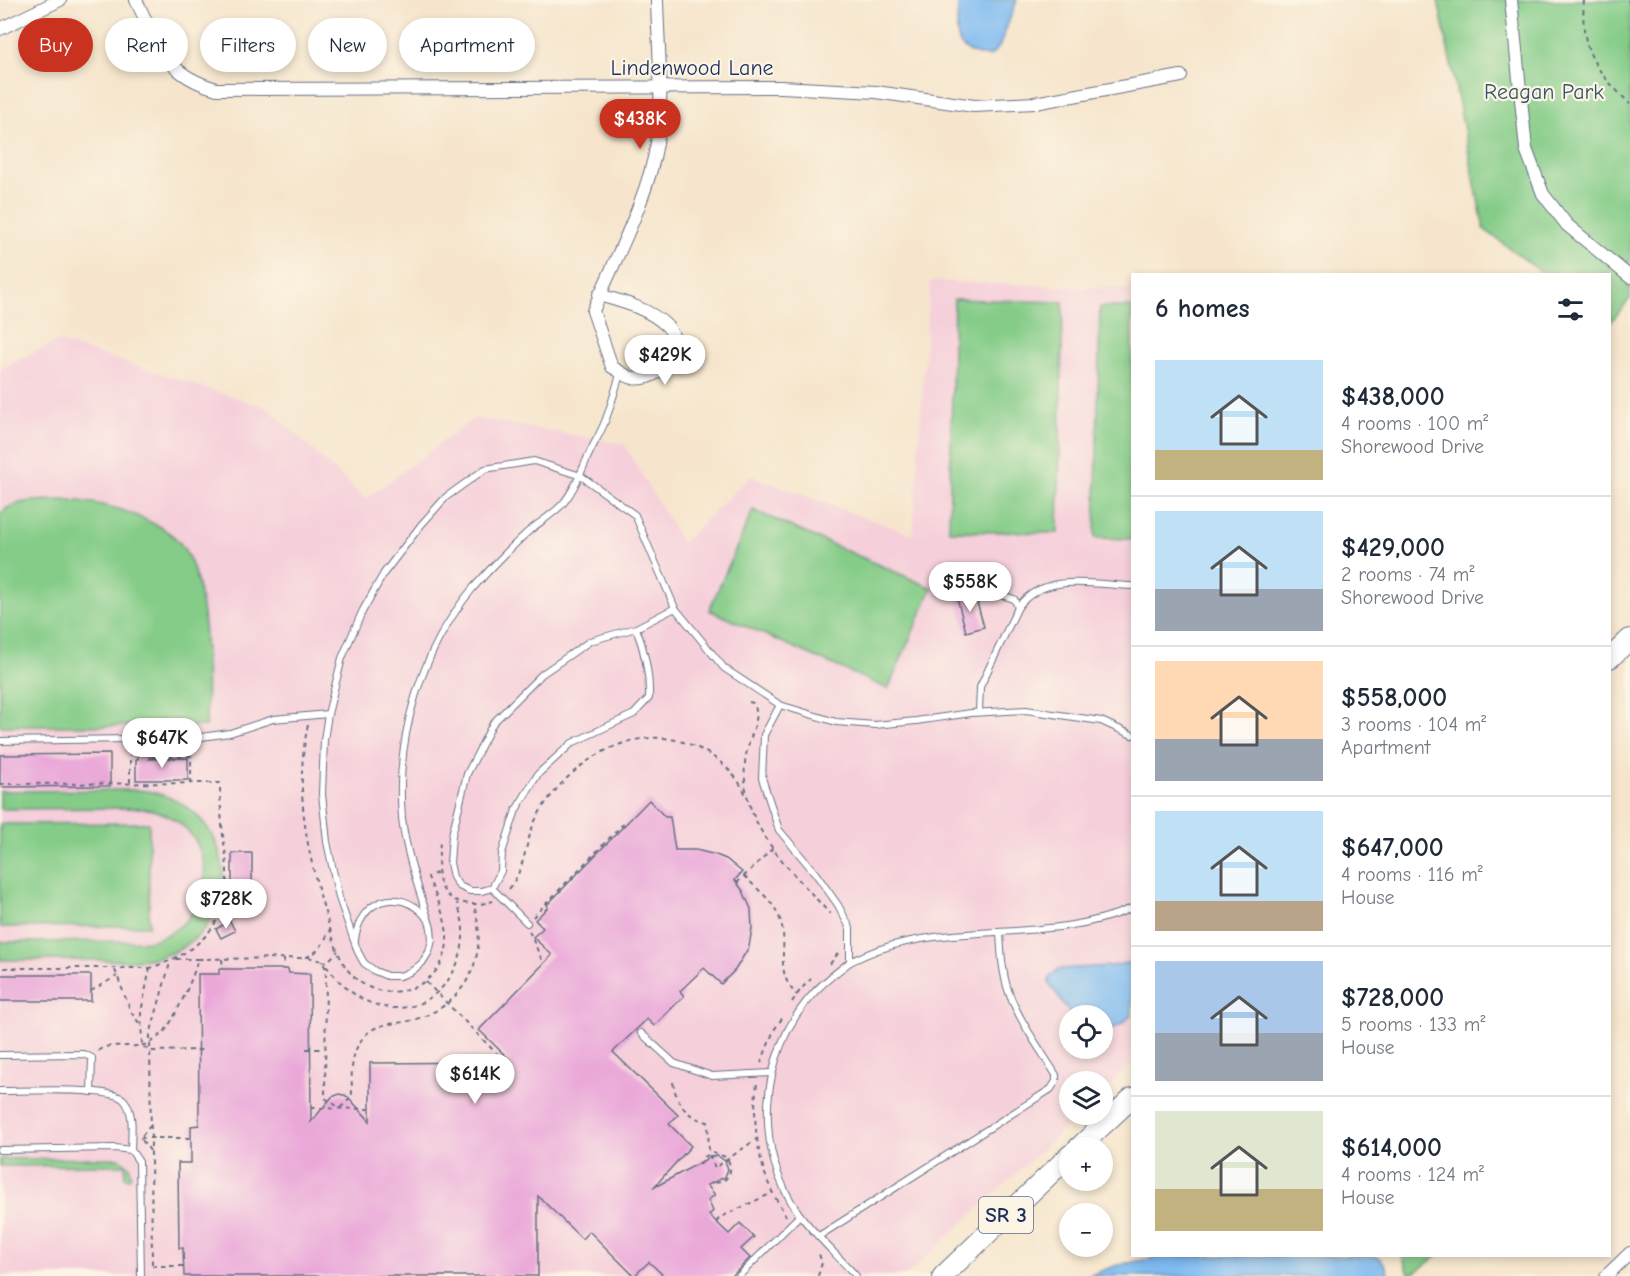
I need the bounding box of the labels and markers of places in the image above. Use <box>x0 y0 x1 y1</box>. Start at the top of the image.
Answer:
pin: $438K <box>598 99 682 150</box>
pin: $429K <box>623 335 707 386</box>
pin: $558K <box>928 562 1012 613</box>
pin: $647K <box>120 718 204 769</box>
pin: $728K <box>184 879 268 930</box>
pin: $614K <box>433 1054 517 1105</box>

